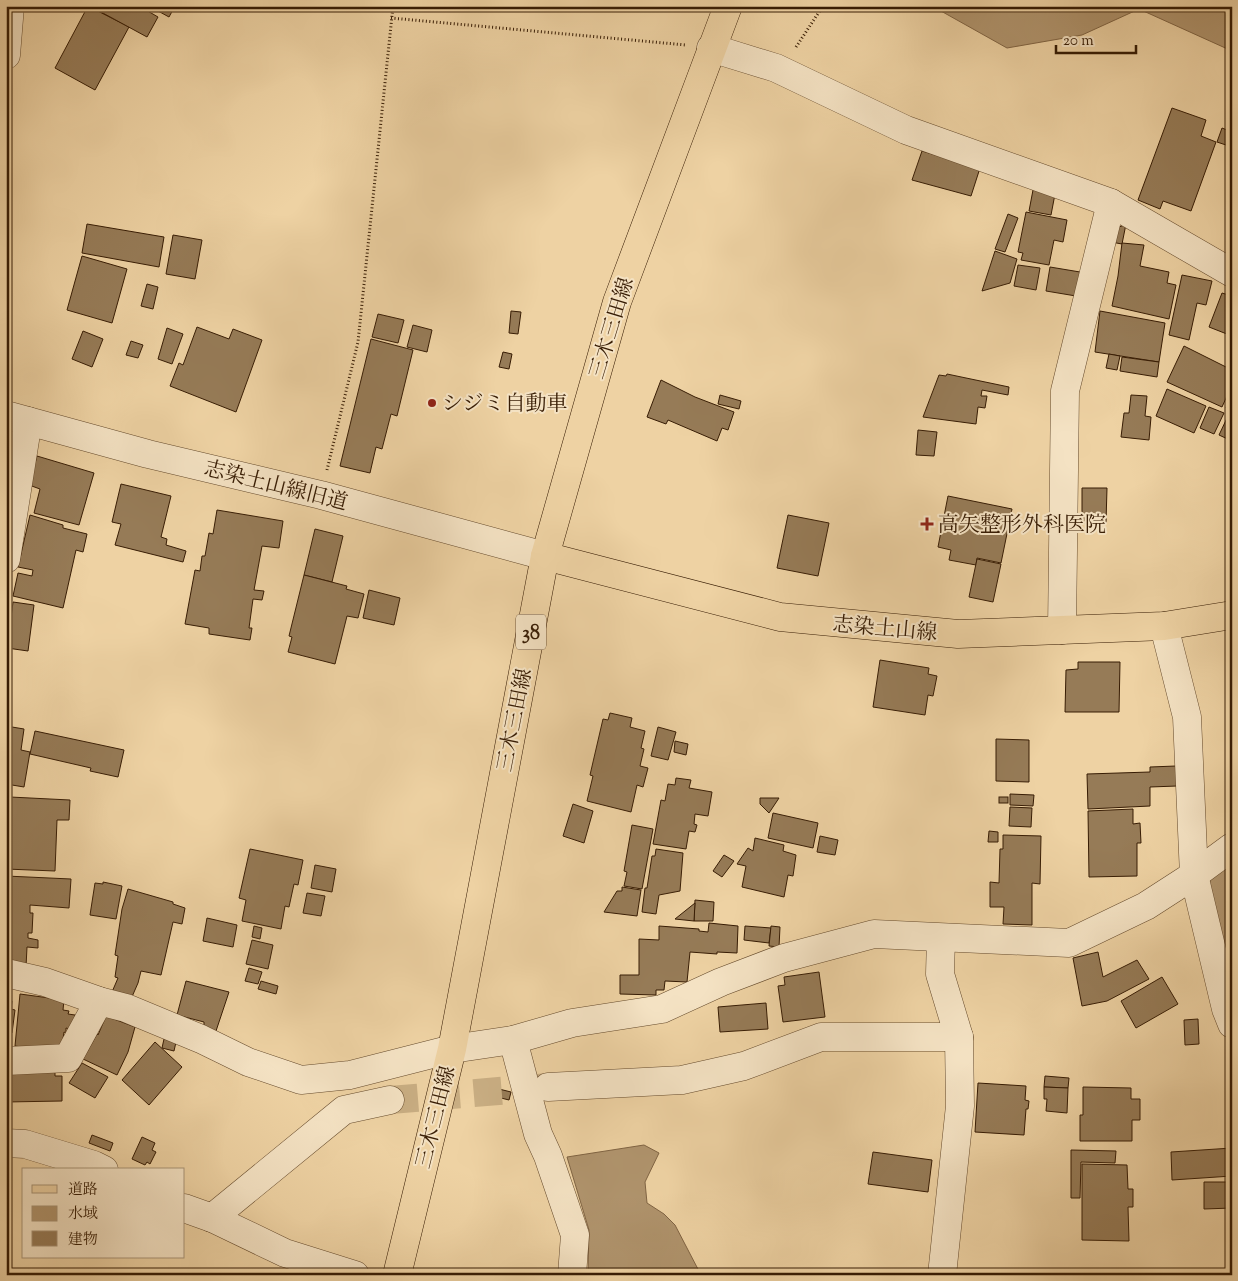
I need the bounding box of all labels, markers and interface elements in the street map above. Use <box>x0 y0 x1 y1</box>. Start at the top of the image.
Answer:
scale bar <box>1056 22 1136 54</box>
text: 20 m <box>1063 31 1094 52</box>
street label: 三木三田線 <box>583 274 643 383</box>
place label: シジミ自動車 <box>442 390 567 420</box>
marker: シジミ自動車 <box>426 397 438 409</box>
street label: 志染土山線旧道 <box>201 455 350 519</box>
place label: 高矢整形外科医院 <box>938 511 1106 541</box>
marker: 高矢整形外科医院 <box>920 517 934 531</box>
street label: 志染土山線 <box>831 610 938 650</box>
road number: 38 <box>516 614 546 650</box>
street label: 三木三田線 <box>491 666 541 775</box>
street label: 三木三田線 <box>410 1063 464 1172</box>
legend <box>22 1168 185 1258</box>
text: 道路 <box>68 1180 98 1201</box>
text: 水域 <box>68 1204 98 1225</box>
text: 建物 <box>68 1230 98 1251</box>

